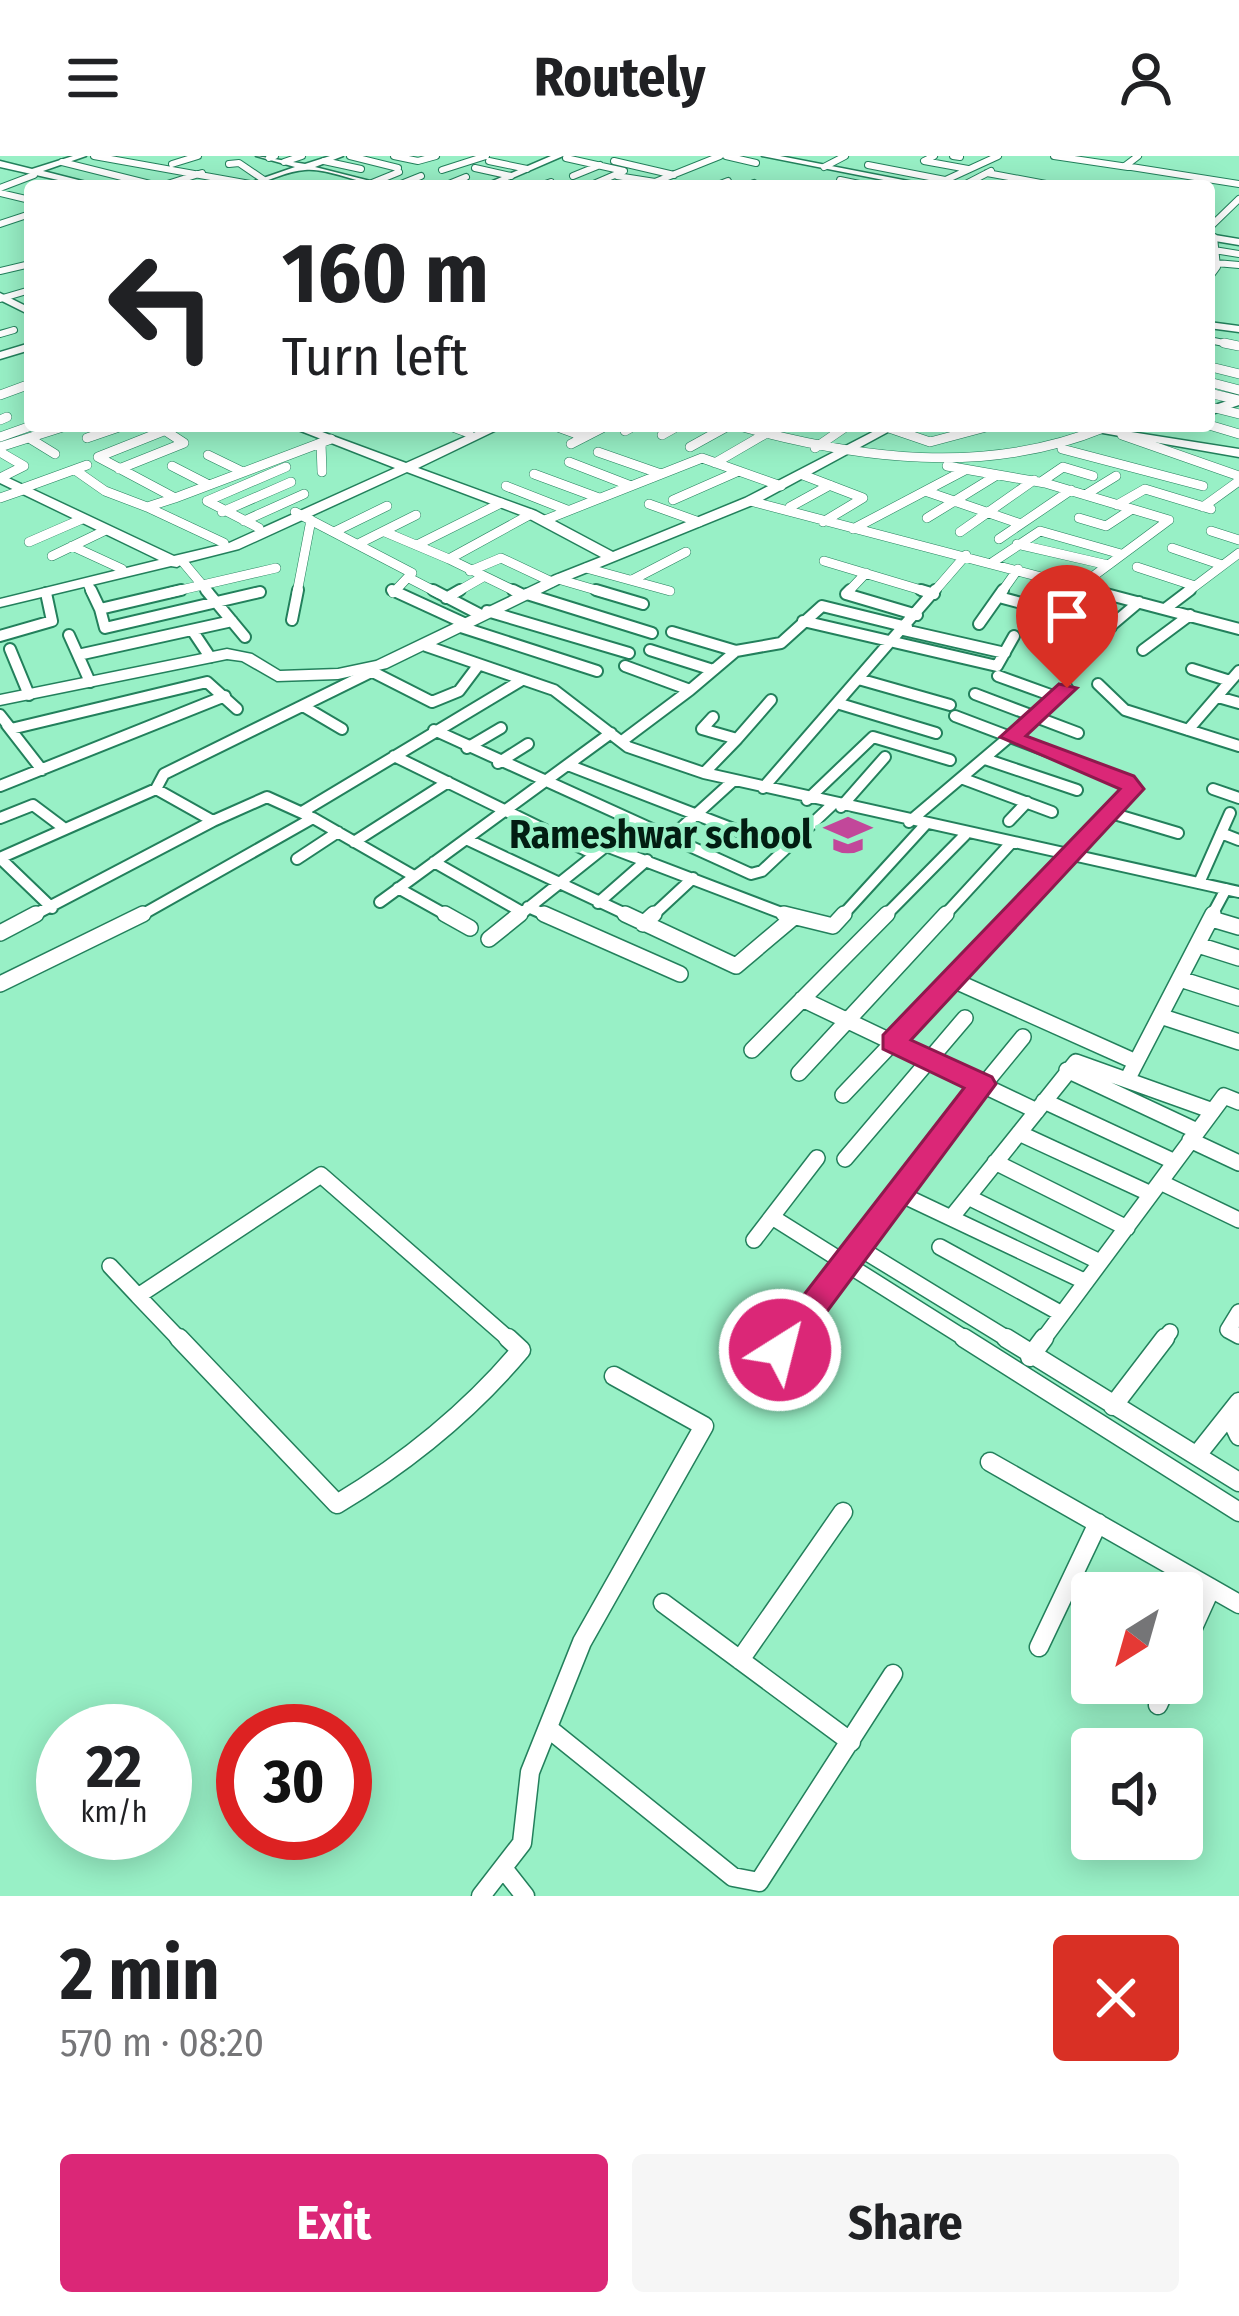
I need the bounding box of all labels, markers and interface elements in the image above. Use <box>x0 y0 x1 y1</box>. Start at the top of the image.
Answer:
icon: menu <box>60 45 126 111</box>
icon: person <box>1113 45 1179 111</box>
text: Routely <box>534 46 705 110</box>
text: 160 m <box>282 223 489 324</box>
icon: left <box>84 228 240 384</box>
text: Turn left <box>282 325 468 389</box>
pin <box>1016 565 1118 688</box>
icon: arrive <box>1034 583 1100 649</box>
school or university icon: Rameshwar school <box>823 810 873 860</box>
place label: Rameshwar school <box>509 812 812 858</box>
position arrow <box>717 1287 843 1413</box>
north arrow <box>1071 1572 1203 1704</box>
map controls <box>1071 1572 1203 1860</box>
speed limit sign: 30 <box>216 1704 372 1860</box>
button: sound <box>1071 1728 1203 1860</box>
text: 22 <box>86 1731 142 1803</box>
text: km/h <box>81 1794 147 1830</box>
text: 2 min <box>60 1932 220 2018</box>
button: close <box>1053 1935 1179 2061</box>
text: 570 m · 08:20 <box>60 2020 264 2066</box>
button: Exit <box>60 2154 608 2292</box>
button: Share <box>632 2154 1179 2292</box>

